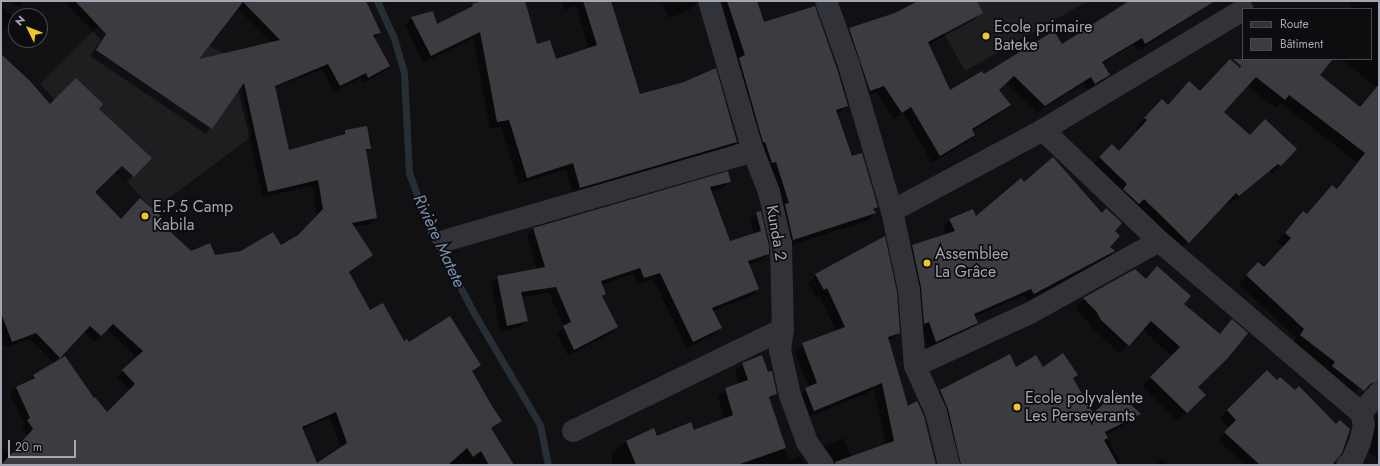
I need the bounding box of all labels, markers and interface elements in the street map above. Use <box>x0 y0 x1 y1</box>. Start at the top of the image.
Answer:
north arrow <box>8 8 48 48</box>
legend <box>1242 8 1372 60</box>
text: N <box>11 12 29 29</box>
text: Route <box>1280 15 1309 33</box>
place label: Ecole primaire Bateke <box>994 17 1092 55</box>
marker: Ecole primaire Bateke <box>981 31 991 41</box>
text: Bâtiment <box>1280 35 1323 53</box>
water label: Rivière Matete <box>409 191 469 291</box>
place label: E.P.5 Camp Kabila <box>153 197 233 235</box>
street label: Kunda 2 <box>762 204 790 262</box>
marker: E.P.5 Camp Kabila <box>140 211 150 221</box>
place label: Assemblee La Grâce <box>935 244 1008 282</box>
marker: Assemblee La Grâce <box>922 258 932 268</box>
place label: Ecole polyvalente Les Perseverants <box>1025 388 1143 426</box>
marker: Ecole polyvalente Les Perseverants <box>1012 402 1022 412</box>
scale bar <box>10 432 78 458</box>
text: 20 m <box>15 438 42 456</box>

